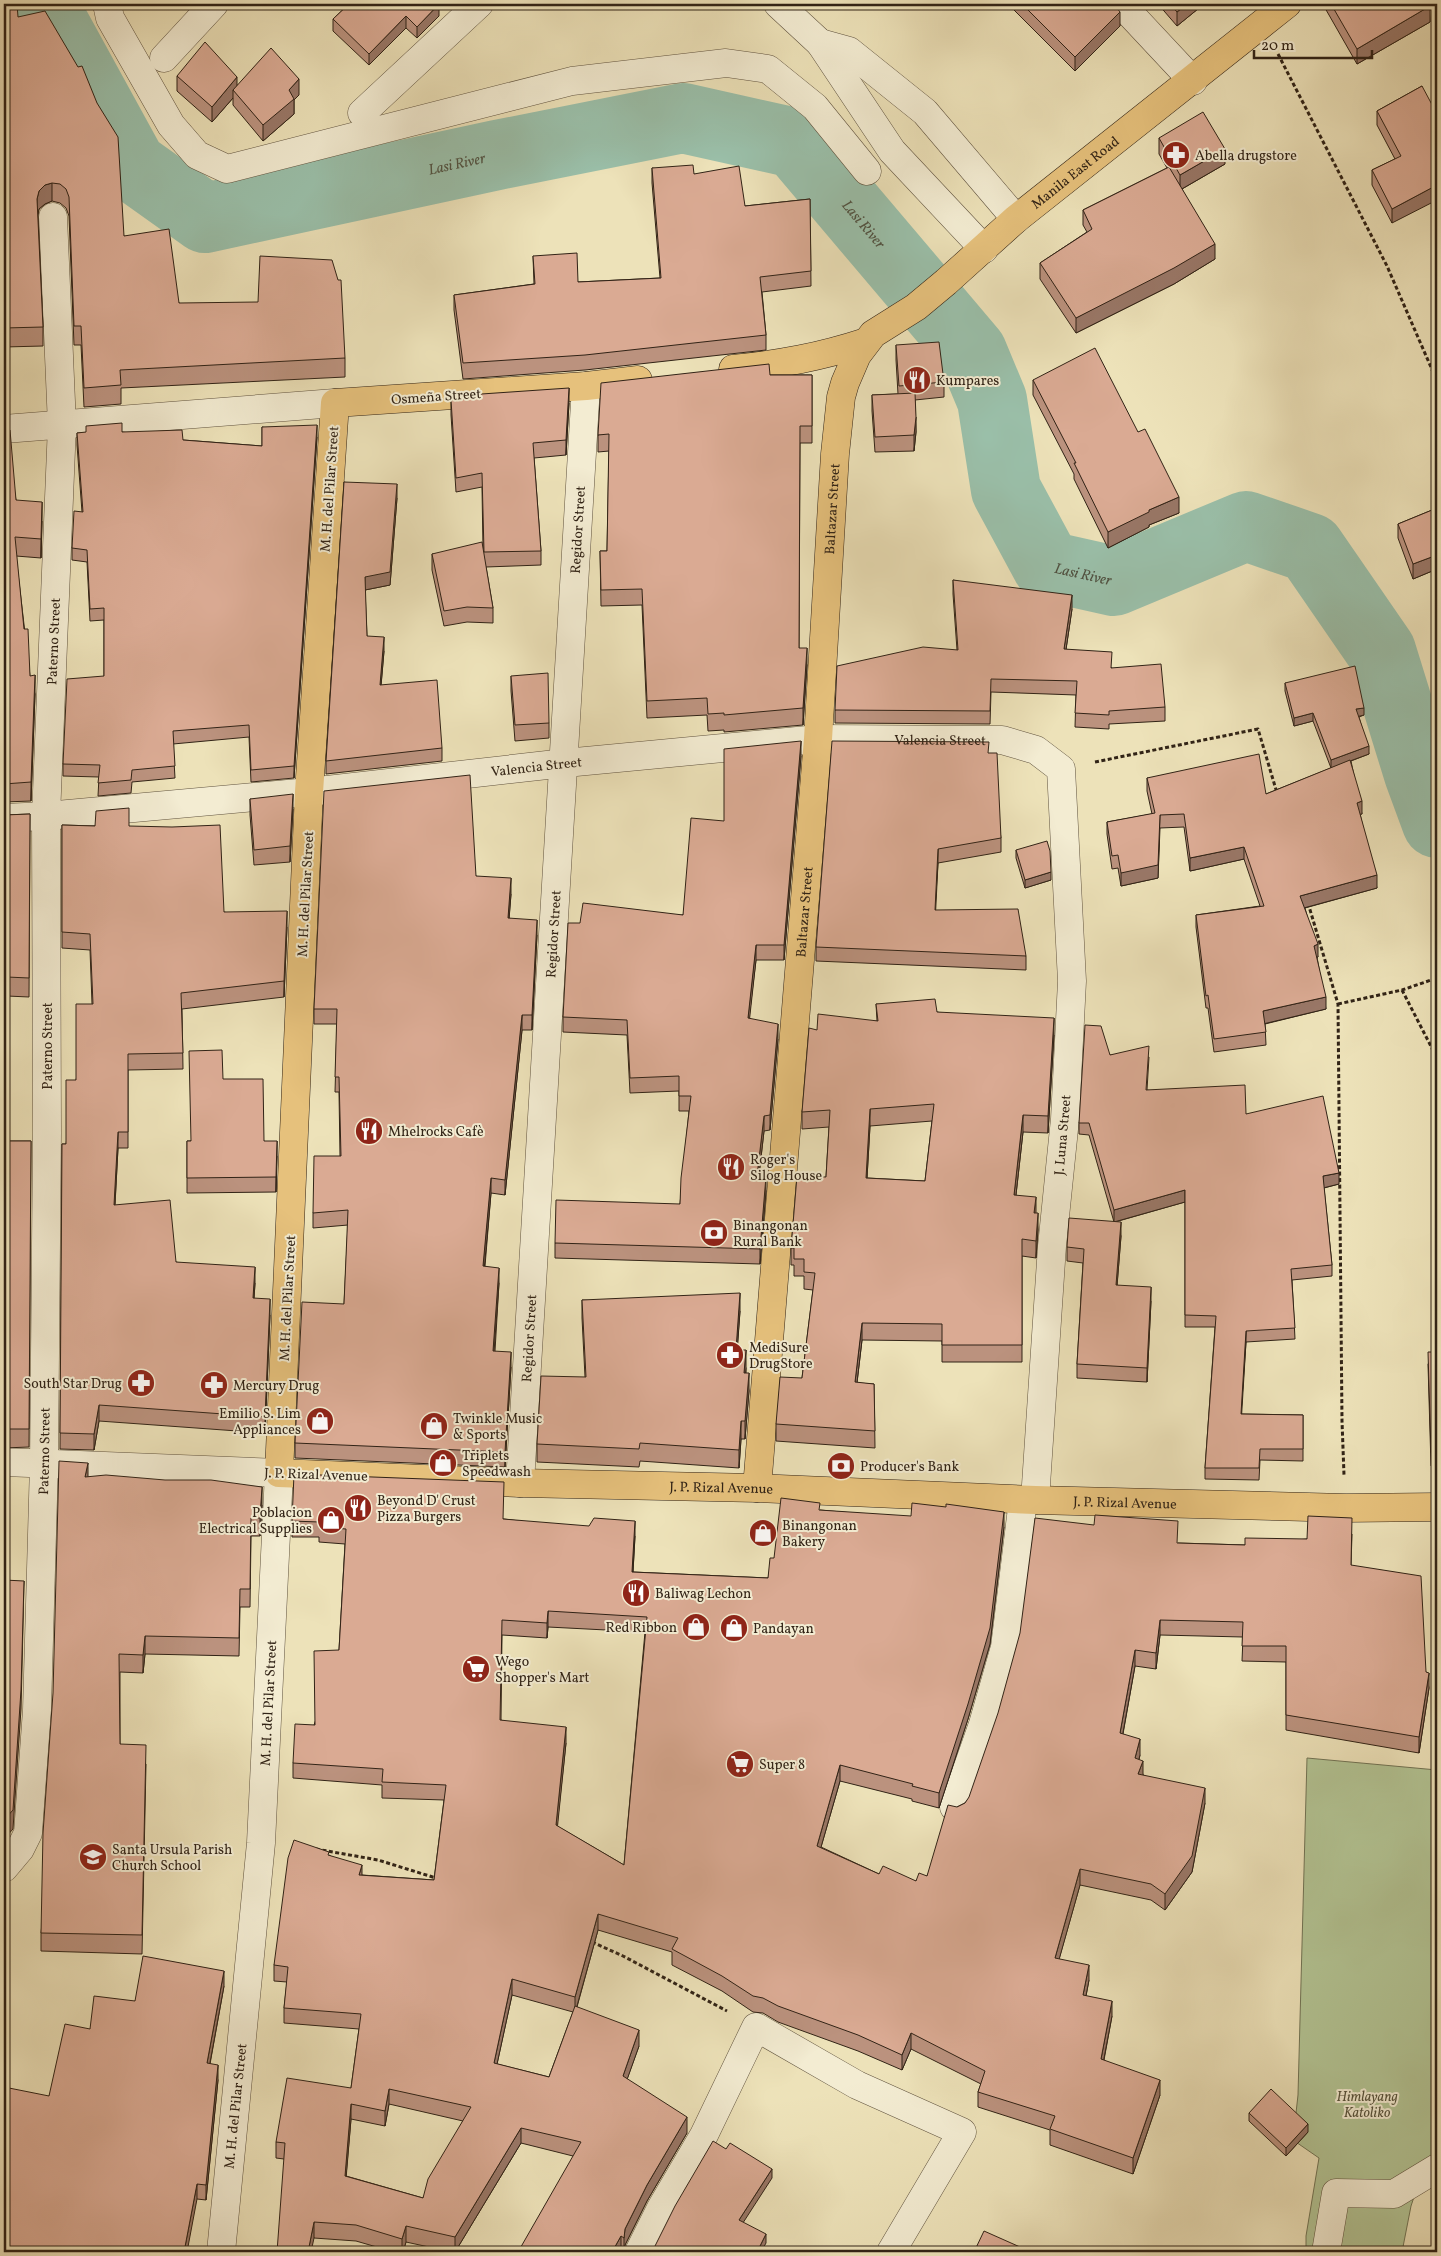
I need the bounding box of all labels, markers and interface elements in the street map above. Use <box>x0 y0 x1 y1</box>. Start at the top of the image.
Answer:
scale bar <box>1254 28 1371 60</box>
text: 20 m <box>1261 36 1294 57</box>
street label: Manila East Road <box>1028 133 1124 214</box>
pharmacy icon: Abella drugstore <box>1161 140 1191 170</box>
place label: Abella drugstore <box>1195 147 1297 166</box>
water label: Lasi River <box>426 149 488 182</box>
water label: Lasi River <box>836 196 890 254</box>
restaurant icon: Kumpares <box>902 365 932 395</box>
place label: Kumpares <box>936 372 999 391</box>
street label: Osmeña Street <box>391 385 482 410</box>
street label: M. H. del Pilar Street <box>317 425 344 553</box>
street label: Baltazar Street <box>821 463 845 555</box>
street label: Regidor Street <box>567 485 591 574</box>
water label: Lasi River <box>1052 559 1114 592</box>
street label: Paterno Street <box>43 597 66 686</box>
street label: Valencia Street <box>894 731 986 751</box>
street label: Valencia Street <box>490 753 583 782</box>
street label: M. H. del Pilar Street <box>294 831 319 958</box>
street label: Baltazar Street <box>792 866 819 958</box>
street label: Regidor Street <box>542 889 567 979</box>
street label: Paterno Street <box>39 1002 58 1090</box>
street label: J. Luna Street <box>1051 1094 1076 1176</box>
restaurant icon: Mhelrocks Cafè <box>354 1116 384 1146</box>
place label: Mhelrocks Cafè <box>388 1123 484 1142</box>
place label: Roger's Silog House <box>750 1151 822 1186</box>
restaurant icon: Roger's Silog House <box>716 1152 746 1182</box>
place label: Binangonan Rural Bank <box>733 1217 808 1252</box>
bank icon: Binangonan Rural Bank <box>699 1218 729 1248</box>
street label: M. H. del Pilar Street <box>276 1235 301 1362</box>
street label: Regidor Street <box>518 1294 542 1383</box>
place label: MediSure DrugStore <box>749 1339 813 1374</box>
pharmacy icon: MediSure DrugStore <box>715 1340 745 1370</box>
pharmacy icon: South Star Drug <box>126 1368 156 1398</box>
pharmacy icon: Mercury Drug <box>199 1370 229 1400</box>
place label: South Star Drug <box>23 1375 122 1394</box>
place label: Mercury Drug <box>233 1377 319 1396</box>
place label: Emilio S. Lim Appliances <box>219 1405 301 1440</box>
shop icon: Emilio S. Lim Appliances <box>305 1406 335 1436</box>
street label: Paterno Street <box>35 1407 56 1495</box>
place label: Twinkle Music & Sports <box>453 1410 542 1445</box>
shop icon: Twinkle Music & Sports <box>419 1411 449 1441</box>
place label: Triplets Speedwash <box>462 1447 531 1482</box>
shop icon: Triplets Speedwash <box>428 1448 458 1478</box>
bank icon: Producer's Bank <box>826 1451 856 1481</box>
place label: Producer's Bank <box>860 1458 960 1477</box>
street label: J. P. Rizal Avenue <box>264 1464 368 1487</box>
street label: J. P. Rizal Avenue <box>669 1478 774 1500</box>
place label: Beyond D' Crust Pizza Burgers <box>377 1492 476 1527</box>
restaurant icon: Beyond D' Crust Pizza Burgers <box>343 1493 373 1523</box>
street label: J. P. Rizal Avenue <box>1073 1493 1177 1515</box>
place label: Poblacion Electrical Supplies <box>199 1504 312 1539</box>
shop icon: Poblacion Electrical Supplies <box>316 1505 346 1535</box>
place label: Binangonan Bakery <box>782 1517 857 1552</box>
shop icon: Binangonan Bakery <box>748 1518 778 1548</box>
restaurant icon: Baliwag Lechon <box>621 1578 651 1608</box>
place label: Baliwag Lechon <box>655 1585 751 1604</box>
shop icon: Red Ribbon <box>681 1612 711 1642</box>
shop icon: Pandayan <box>719 1613 749 1643</box>
place label: Red Ribbon <box>606 1619 677 1638</box>
place label: Pandayan <box>753 1620 814 1639</box>
street label: M. H. del Pilar Street <box>257 1640 282 1767</box>
place label: Wego Shopper's Mart <box>495 1653 590 1688</box>
supermarket icon: Wego Shopper's Mart <box>461 1654 491 1684</box>
supermarket icon: Super 8 <box>725 1749 755 1779</box>
place label: Super 8 <box>759 1756 805 1775</box>
place label: Santa Ursula Parish Church School <box>112 1841 232 1876</box>
school or university icon: Santa Ursula Parish Church School <box>78 1842 108 1872</box>
street label: M. H. del Pilar Street <box>220 2042 253 2170</box>
park label: Himlayang Katoliko <box>1336 2088 1398 2123</box>

